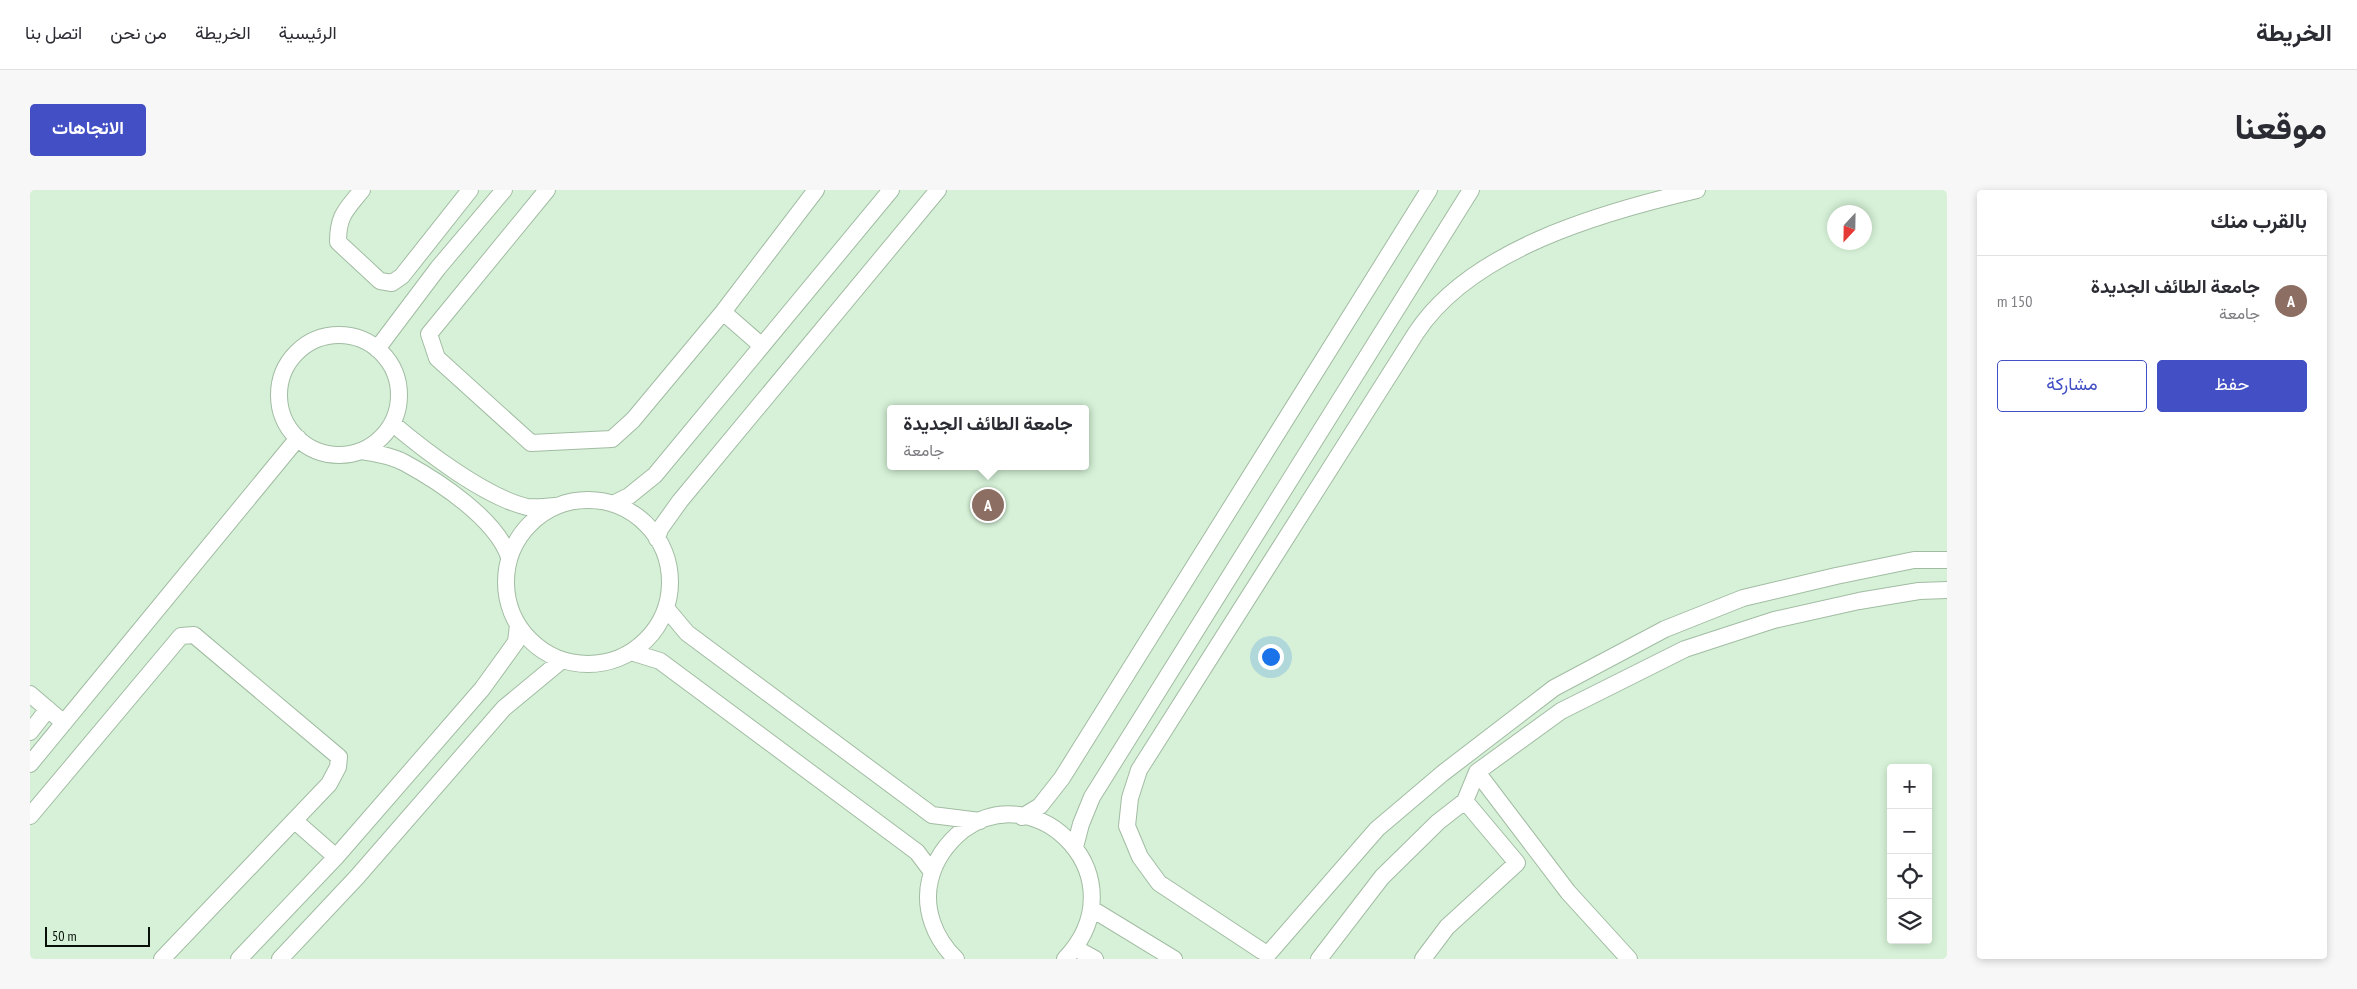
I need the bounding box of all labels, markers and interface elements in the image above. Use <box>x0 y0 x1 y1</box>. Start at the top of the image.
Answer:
text: الخريطة <box>2256 17 2332 48</box>
text: اتصل بنا <box>25 21 82 44</box>
text: من نحن <box>110 21 167 44</box>
text: الخريطة <box>195 21 251 44</box>
text: الرئيسية <box>279 21 337 44</box>
text: موقعنا <box>2234 103 2327 149</box>
button: الاتجاهات <box>30 104 146 156</box>
north arrow <box>1827 205 1872 250</box>
text: بالقرب منك <box>2210 207 2307 234</box>
text: جامعة الطائف الجديدة <box>2091 274 2260 298</box>
text: 150 m <box>1997 291 2032 311</box>
text: A <box>2287 291 2295 311</box>
text: جامعة <box>2219 303 2260 323</box>
button: مشاركة <box>1997 360 2147 412</box>
button: حفظ <box>2157 360 2307 412</box>
popup <box>887 405 1089 470</box>
text: جامعة الطائف الجديدة <box>903 411 1073 435</box>
text: جامعة <box>903 440 944 460</box>
pin: A <box>972 486 1004 524</box>
your location <box>1258 644 1284 670</box>
map controls <box>1887 764 1932 944</box>
button: + <box>1887 764 1932 809</box>
button: − <box>1887 809 1932 854</box>
button: locate <box>1887 854 1932 899</box>
button: layers <box>1887 899 1932 944</box>
scale bar <box>45 924 150 947</box>
text: 50 m <box>52 927 77 945</box>

